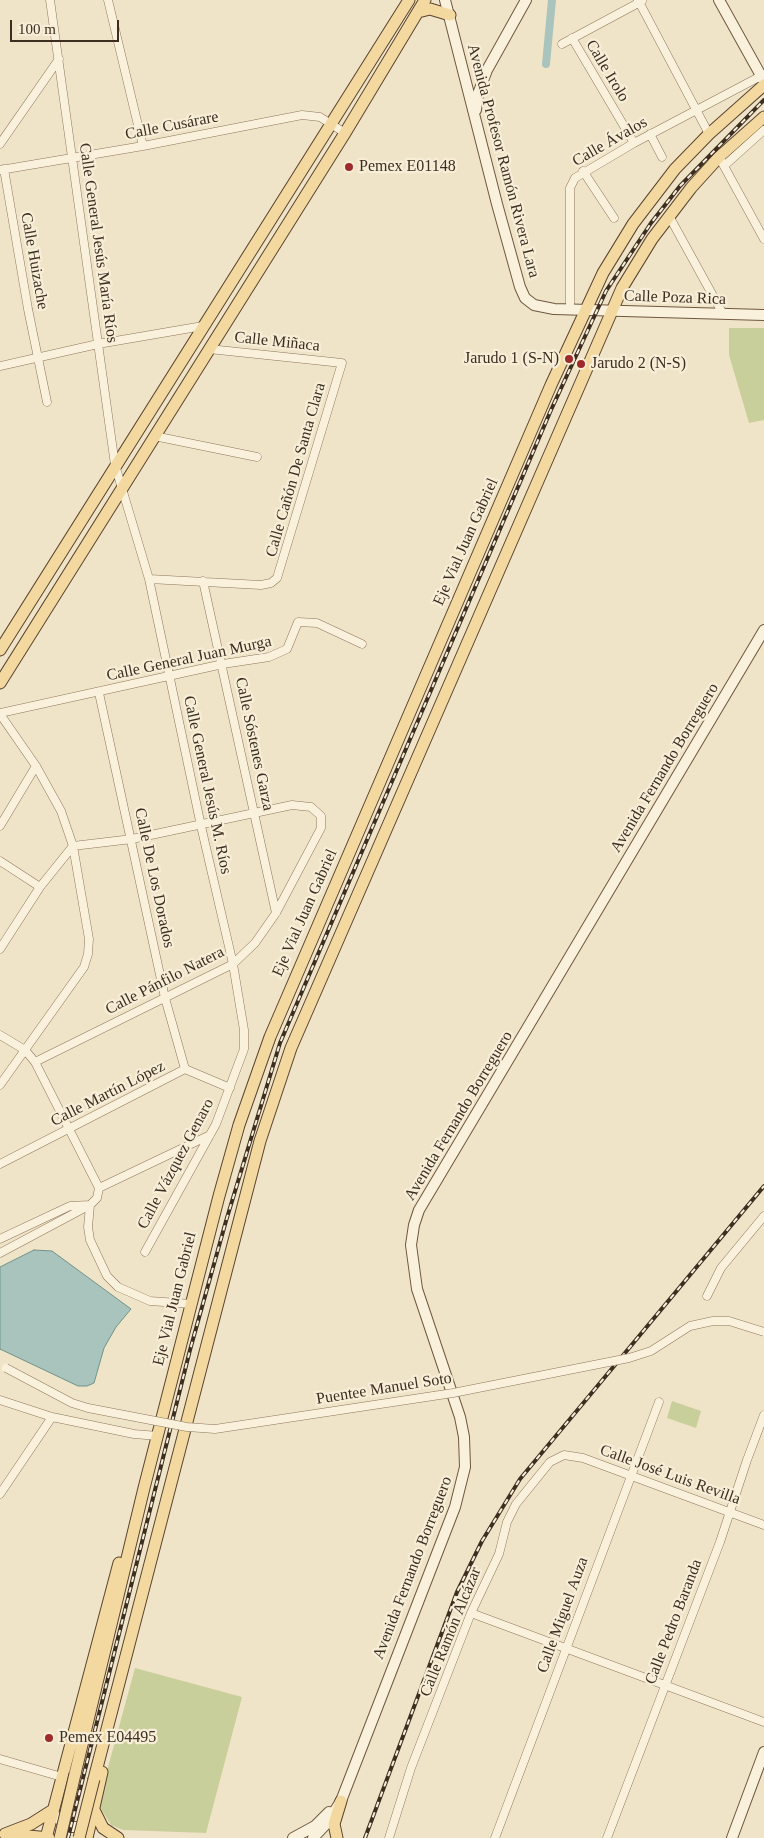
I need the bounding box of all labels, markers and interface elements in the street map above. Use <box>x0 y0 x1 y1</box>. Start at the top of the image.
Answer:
scale bar <box>12 10 121 42</box>
text: 100 m <box>18 21 56 37</box>
street label: Calle Irolo <box>581 37 633 105</box>
street label: Avenida Profesor Ramón Rivera Lara <box>462 42 544 280</box>
street label: Calle Cusárare <box>124 108 220 144</box>
street label: Calle Ávalos <box>569 113 651 171</box>
street label: Calle General Jesús María Ríos <box>74 142 122 344</box>
place label: Pemex E01148 <box>359 157 456 177</box>
marker: Pemex E01148 <box>343 161 355 173</box>
street label: Calle Huizache <box>16 211 52 311</box>
street label: Calle Poza Rica <box>624 287 726 309</box>
street label: Calle Miñaca <box>233 328 321 356</box>
place label: Jarudo 1 (S-N) <box>464 349 559 369</box>
marker: Jarudo 1 (S-N) <box>563 353 575 365</box>
place label: Jarudo 2 (N-S) <box>591 354 686 374</box>
marker: Jarudo 2 (N-S) <box>575 358 587 370</box>
street label: Calle Cañón De Santa Clara <box>262 381 330 559</box>
street label: Eje Vial Juan Gabriel <box>429 475 503 609</box>
street label: Calle General Juan Murga <box>105 632 273 686</box>
street label: Calle Sóstenes Garza <box>230 676 278 812</box>
street label: Avenida Fernando Borreguero <box>607 680 723 856</box>
street label: Calle General Jesús M. Ríos <box>179 694 235 876</box>
street label: Calle De Los Dorados <box>130 806 178 950</box>
street label: Eje Vial Juan Gabriel <box>268 846 342 980</box>
street label: Calle Pánfilo Natera <box>102 943 228 1019</box>
street label: Avenida Fernando Borreguero <box>401 1028 517 1204</box>
street label: Calle Martín López <box>48 1057 168 1131</box>
street label: Calle Vázquez Genaro <box>134 1096 218 1232</box>
street label: Eje Vial Juan Gabriel <box>149 1230 201 1368</box>
street label: Puentee Manuel Soto <box>315 1369 453 1409</box>
street label: Calle José Luis Revilla <box>597 1441 743 1509</box>
street label: Avenida Fernando Borreguero <box>369 1474 457 1662</box>
street label: Calle Miguel Auza <box>533 1555 593 1675</box>
street label: Calle Pedro Baranda <box>641 1557 707 1687</box>
street label: Calle Ramón Alcázar <box>416 1565 486 1699</box>
place label: Pemex E04495 <box>59 1728 156 1748</box>
marker: Pemex E04495 <box>43 1732 55 1744</box>

